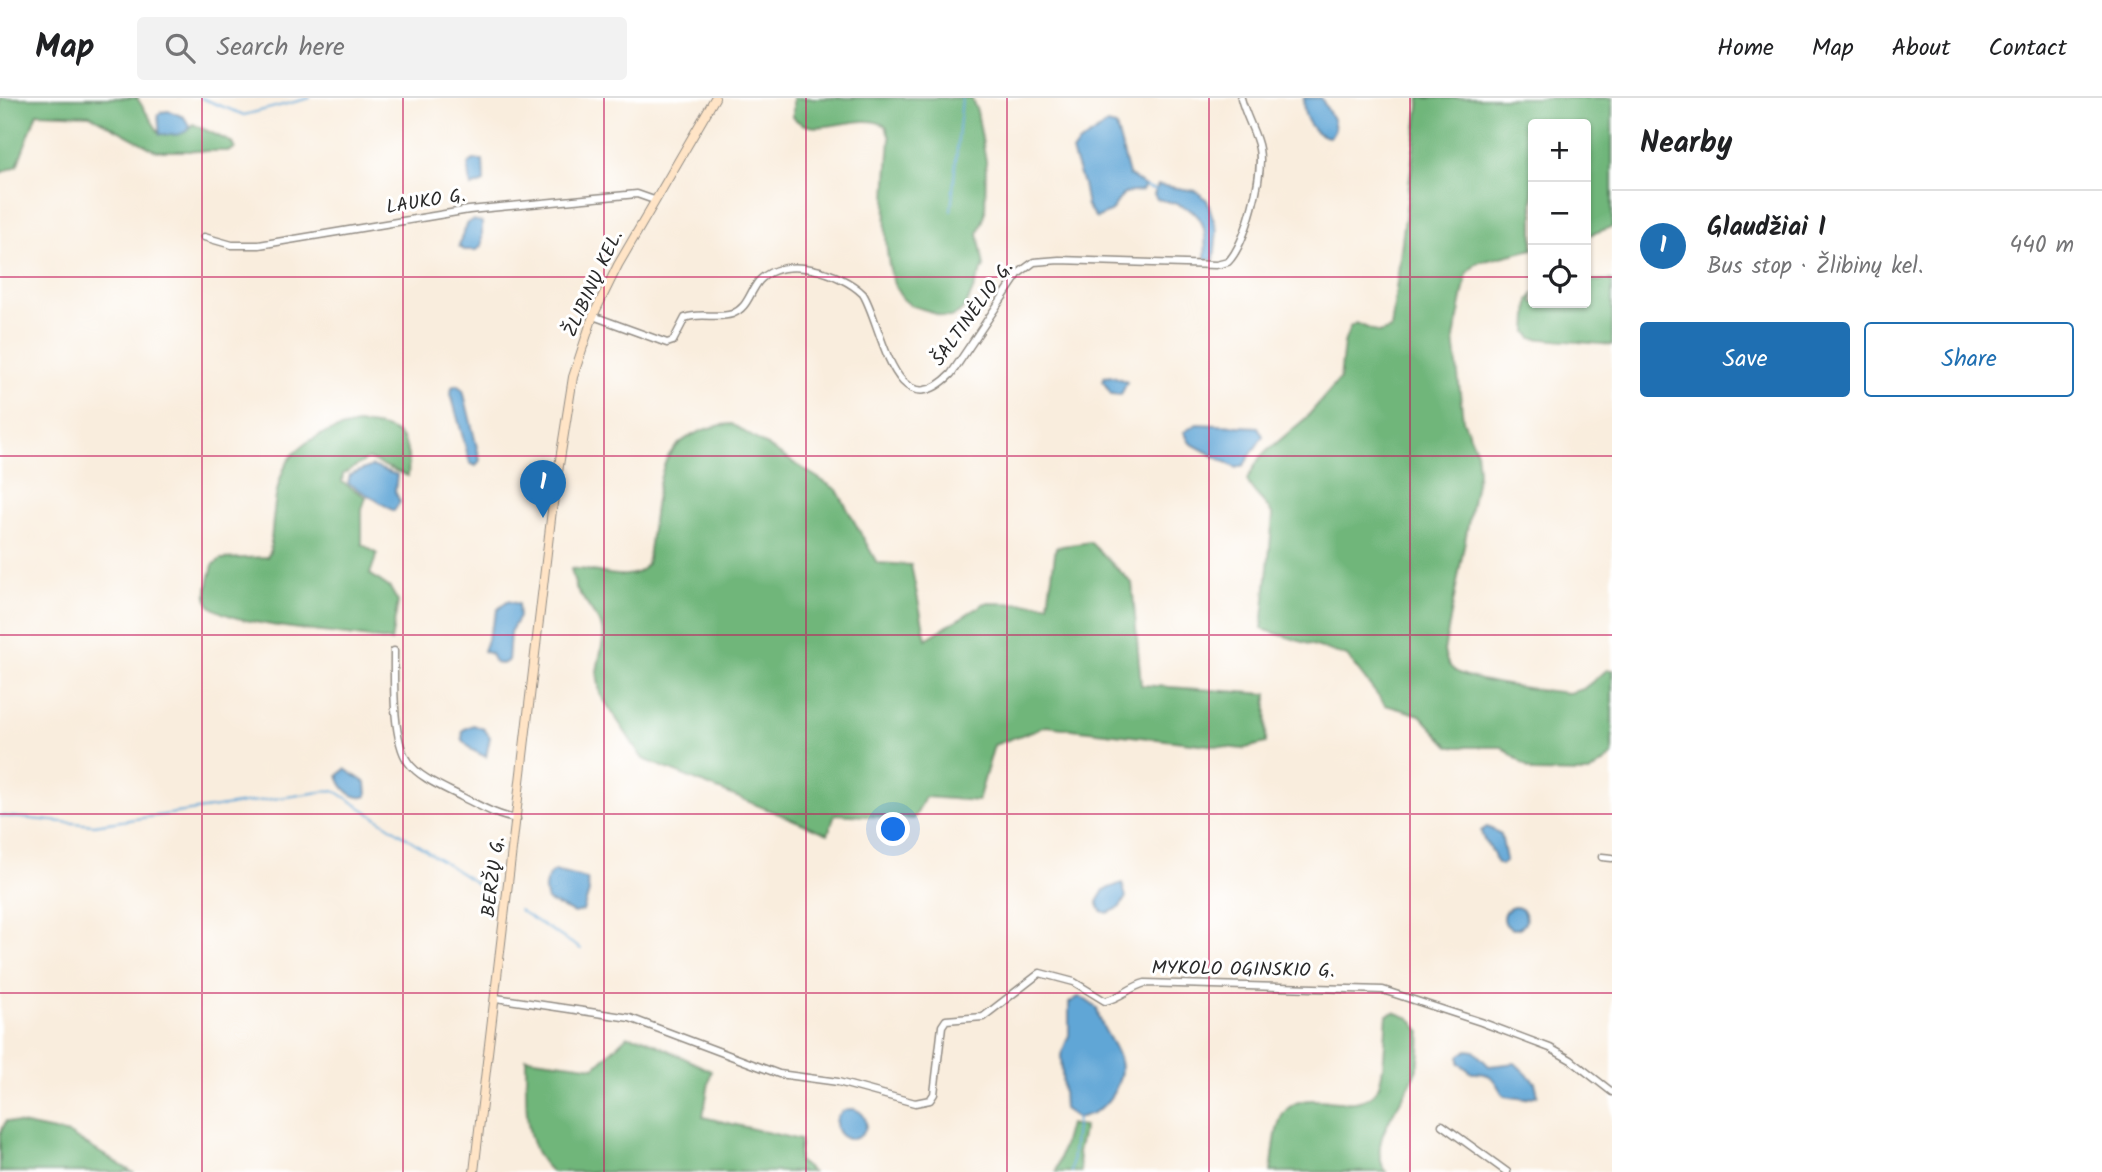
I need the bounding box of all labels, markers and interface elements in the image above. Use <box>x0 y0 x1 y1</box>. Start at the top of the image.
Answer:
search box <box>137 17 627 80</box>
text: Map <box>35 22 95 75</box>
text: Search here <box>217 27 345 69</box>
icon: search <box>161 29 199 67</box>
text: Home <box>1717 29 1774 68</box>
text: Map <box>1812 29 1854 68</box>
text: About <box>1892 29 1950 68</box>
text: Contact <box>1988 29 2067 68</box>
map controls <box>1528 119 1591 308</box>
button: + <box>1528 119 1591 182</box>
text: Nearby <box>1640 120 1732 168</box>
street label: LAUKO G. <box>384 181 468 223</box>
button: − <box>1528 182 1591 245</box>
text: Glaudžiai I <box>1707 207 1826 249</box>
street label: ŽLIBINŲ KEL. <box>556 226 632 342</box>
text: 1 <box>1660 228 1666 264</box>
text: 440 m <box>2010 228 2074 264</box>
button: locate <box>1528 245 1591 308</box>
text: Bus stop · Žlibinų kel. <box>1707 249 1923 285</box>
street label: ŠALTINĖLIO G. <box>925 255 1021 373</box>
button: Save <box>1640 322 1850 397</box>
button: Share <box>1864 322 2074 397</box>
pin: 1 <box>520 460 566 518</box>
your location <box>876 812 910 846</box>
street label: BERŽŲ G. <box>474 835 514 919</box>
street label: MYKOLO OGINSKIO G. <box>1151 953 1335 987</box>

